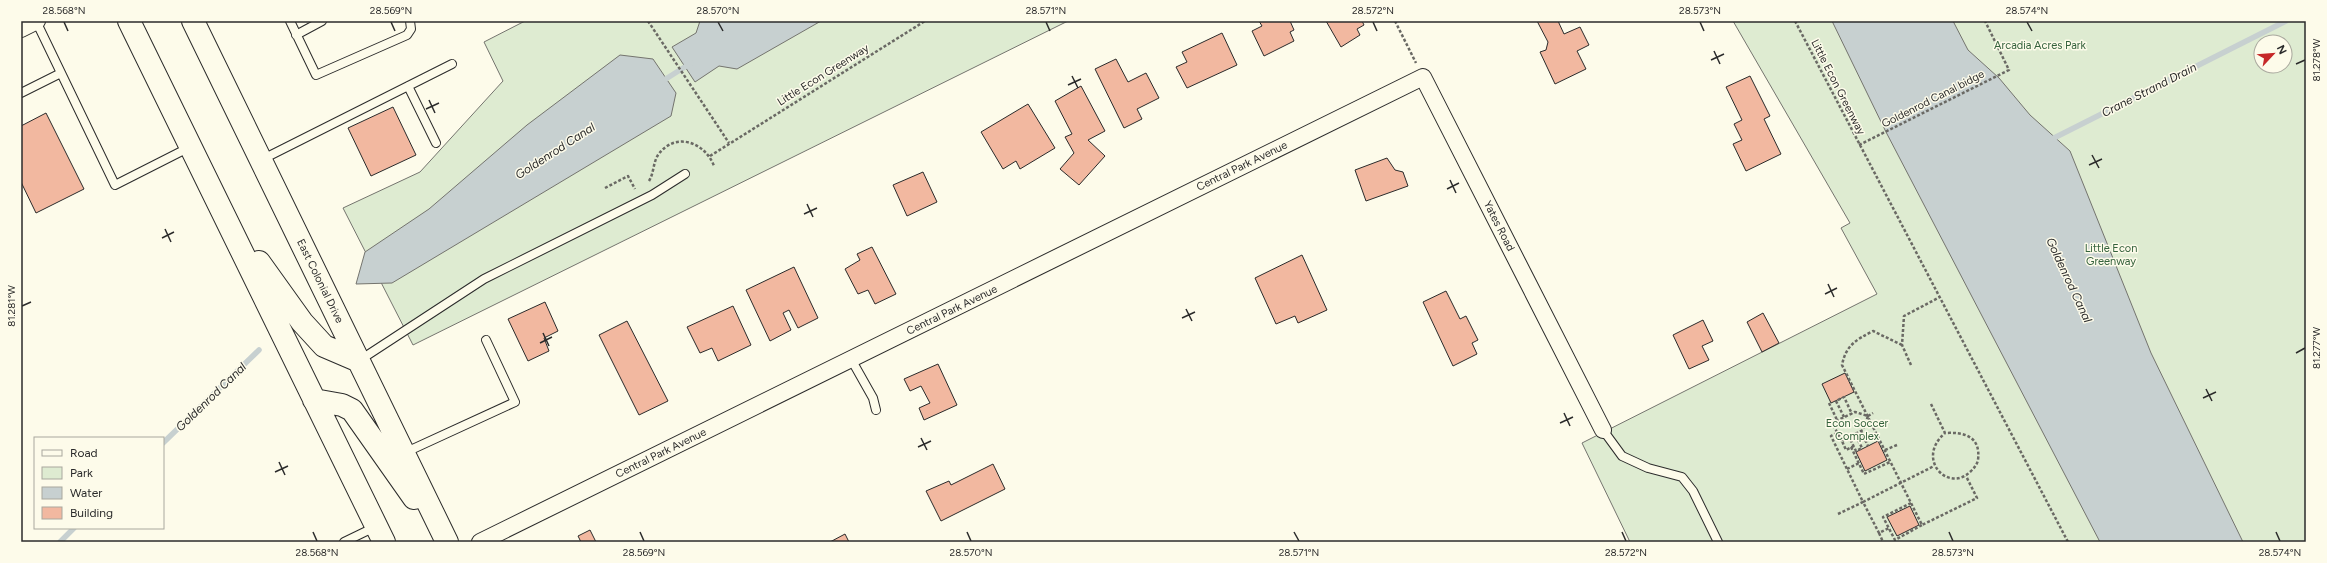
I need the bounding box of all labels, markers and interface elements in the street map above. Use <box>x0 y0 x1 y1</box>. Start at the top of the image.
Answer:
text: 28.568°N <box>43 4 85 17</box>
text: 28.569°N <box>370 4 412 17</box>
text: 28.570°N <box>697 4 739 17</box>
text: 28.571°N <box>1026 4 1066 17</box>
text: 28.572°N <box>1352 4 1394 17</box>
text: 28.573°N <box>1679 4 1721 17</box>
text: 28.574°N <box>2006 4 2048 17</box>
north arrow <box>2253 34 2293 74</box>
street label: Little Econ Greenway <box>1808 37 1868 137</box>
text: 81.278°W <box>2310 38 2323 81</box>
park label: Arcadia Acres Park <box>1994 39 2087 52</box>
street label: Little Econ Greenway <box>775 41 871 108</box>
text: N <box>2274 43 2289 57</box>
water label: Crane Strand Drain <box>2099 60 2199 120</box>
street label: Goldenrod Canal bidge <box>1880 67 1986 131</box>
water label: Goldenrod Canal <box>513 120 598 182</box>
street label: Central Park Avenue <box>1194 138 1290 194</box>
street label: Yates Road <box>1481 199 1517 253</box>
water label: Goldenrod Canal <box>2043 235 2095 325</box>
street label: East Colonial Drive <box>294 237 346 325</box>
park label: Little Econ Greenway <box>2085 242 2137 268</box>
street label: Central Park Avenue <box>904 282 1000 338</box>
text: 81.281°W <box>5 285 18 327</box>
text: 81.277°W <box>2310 327 2323 369</box>
water label: Goldenrod Canal <box>173 360 249 434</box>
park label: Econ Soccer Complex <box>1826 417 1889 443</box>
street label: Central Park Avenue <box>613 425 709 481</box>
legend <box>34 437 164 529</box>
text: Road <box>70 446 98 460</box>
text: Park <box>70 466 93 480</box>
text: Water <box>70 486 102 500</box>
text: Building <box>70 506 113 520</box>
text: 28.568°N <box>296 546 338 559</box>
text: 28.569°N <box>623 546 665 559</box>
text: 28.570°N <box>950 546 992 559</box>
text: 28.571°N <box>1279 546 1319 559</box>
text: 28.572°N <box>1605 546 1647 559</box>
text: 28.573°N <box>1932 546 1974 559</box>
text: 28.574°N <box>2259 546 2301 559</box>

